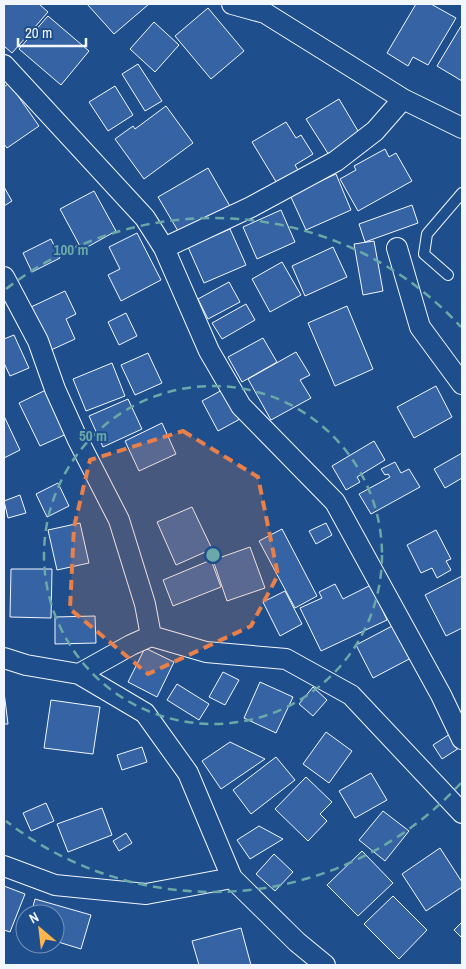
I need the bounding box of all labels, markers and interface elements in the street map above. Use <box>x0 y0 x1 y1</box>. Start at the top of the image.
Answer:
scale bar <box>18 15 85 47</box>
text: 20 m <box>25 22 52 43</box>
text: 100 m <box>54 239 88 260</box>
text: 50 m <box>79 425 107 446</box>
centre of rings <box>204 546 222 564</box>
north arrow <box>15 904 65 954</box>
text: N <box>26 908 42 927</box>

